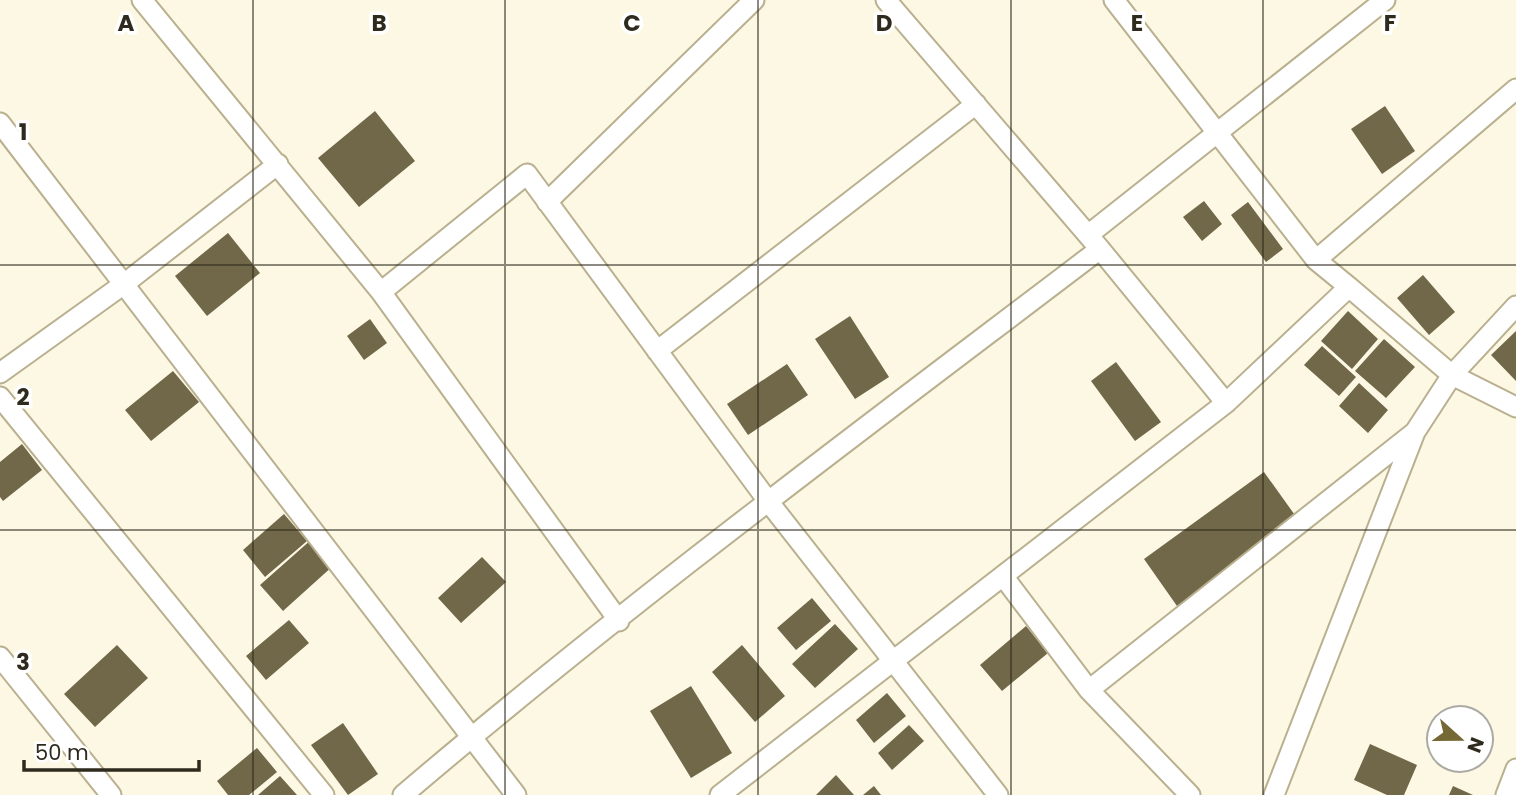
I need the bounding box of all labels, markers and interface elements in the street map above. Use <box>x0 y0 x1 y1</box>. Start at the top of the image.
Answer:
text: A <box>118 7 135 39</box>
text: B <box>371 7 387 39</box>
text: C <box>623 7 641 39</box>
text: D <box>876 7 892 39</box>
text: E <box>1131 7 1143 39</box>
text: F <box>1384 7 1396 39</box>
text: 1 <box>19 116 27 148</box>
text: 2 <box>16 381 30 413</box>
text: 3 <box>16 646 30 678</box>
north arrow <box>1425 704 1495 774</box>
scale bar <box>24 728 200 772</box>
text: N <box>1460 733 1491 756</box>
text: 50 m <box>35 738 89 767</box>

